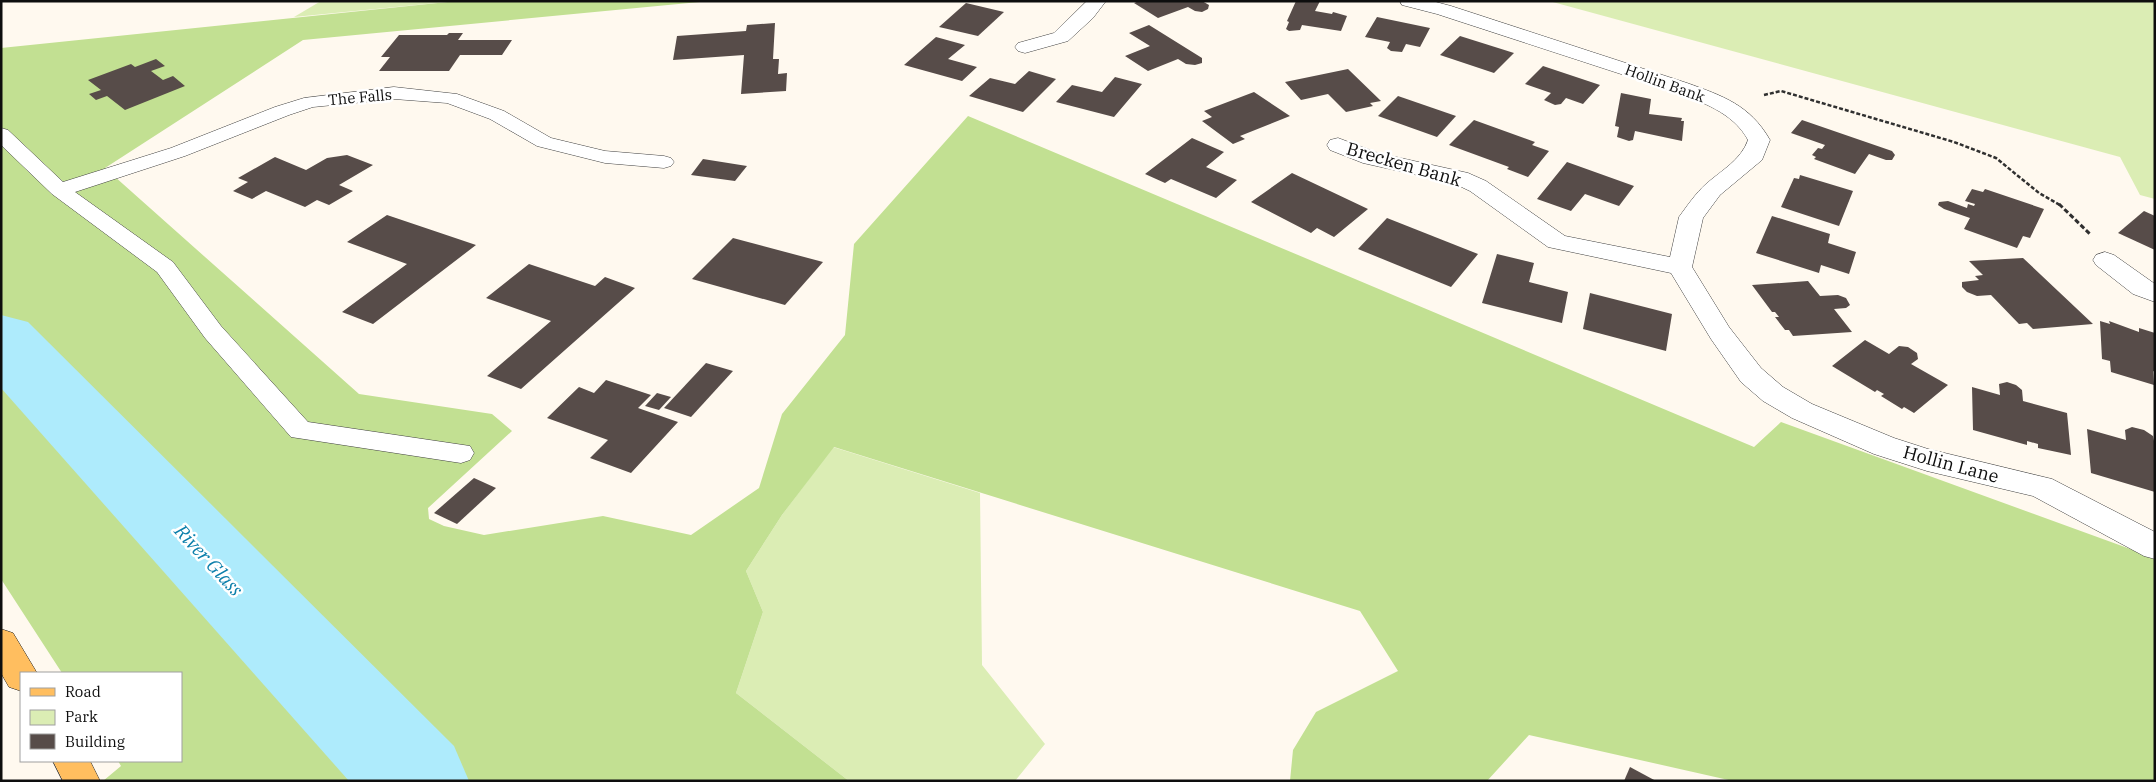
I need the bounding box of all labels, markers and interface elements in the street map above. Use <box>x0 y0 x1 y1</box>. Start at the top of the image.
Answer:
street label: Hollin Bank <box>1622 60 1708 106</box>
street label: The Falls <box>327 85 393 109</box>
street label: Brecken Bank <box>1344 137 1465 192</box>
street label: Hollin Lane <box>1901 440 2001 488</box>
water label: River Glass <box>169 518 248 601</box>
legend <box>20 672 182 762</box>
text: Road <box>65 682 101 701</box>
text: Park <box>65 707 98 726</box>
text: Building <box>65 732 125 751</box>

